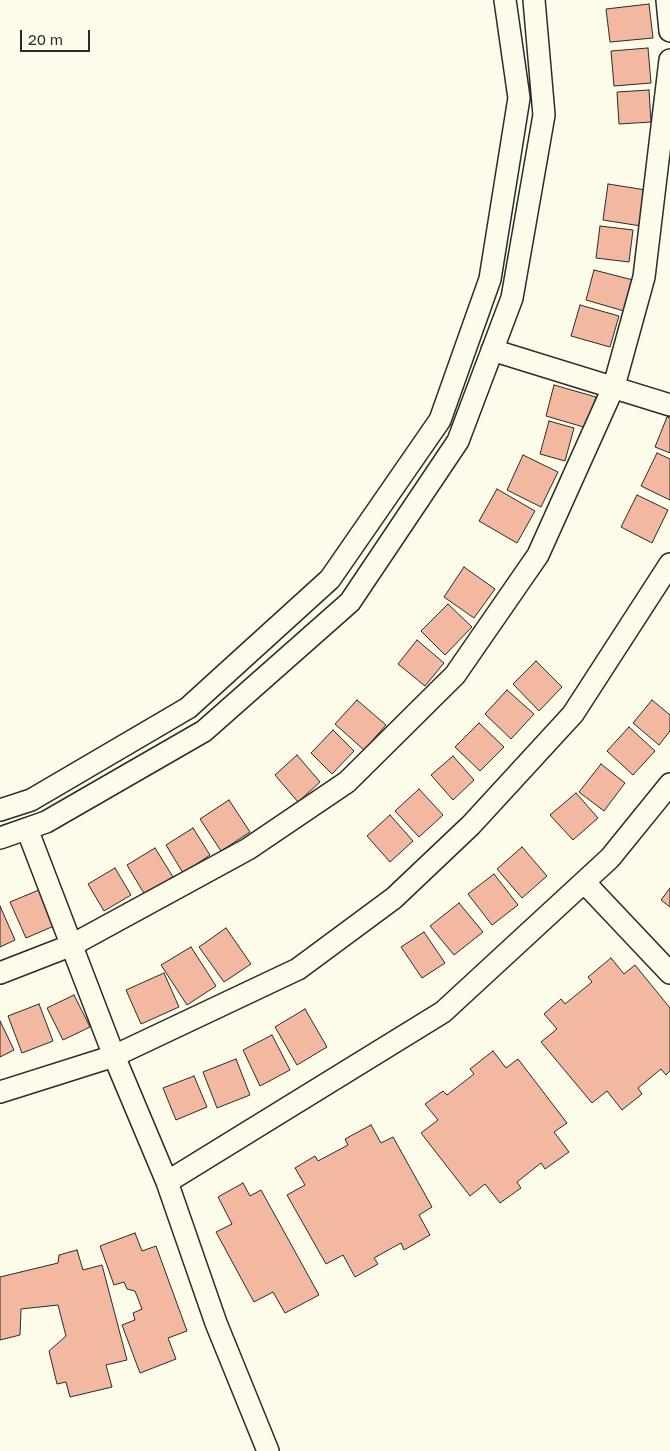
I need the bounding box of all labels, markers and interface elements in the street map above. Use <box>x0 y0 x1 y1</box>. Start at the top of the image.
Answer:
scale bar <box>22 20 92 52</box>
text: 20 m <box>28 30 63 48</box>

